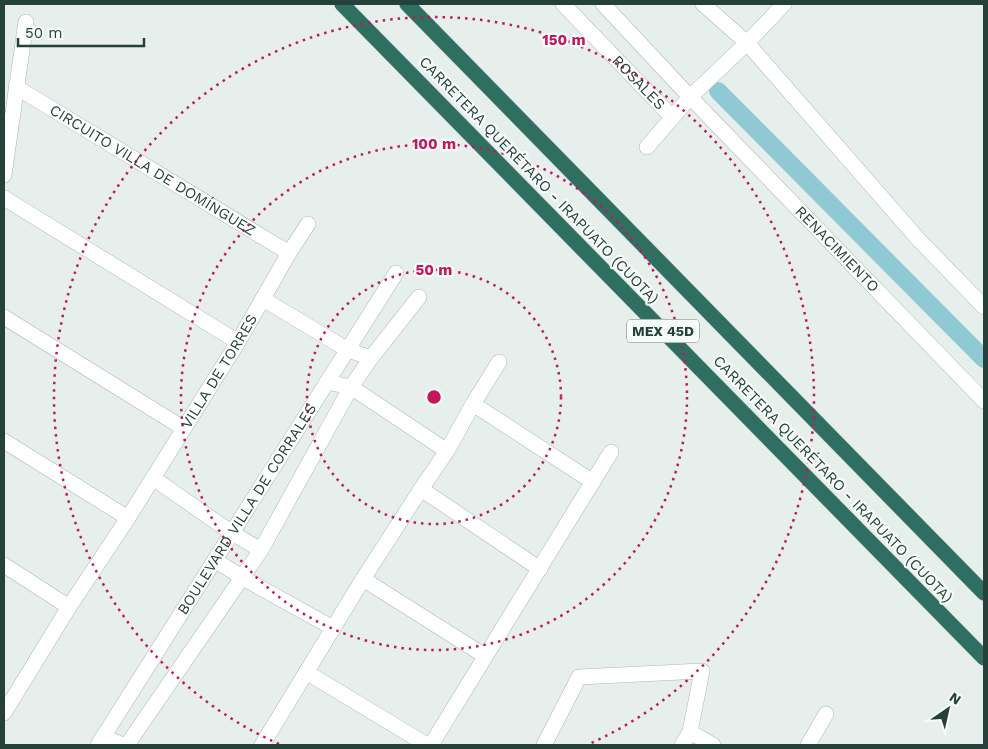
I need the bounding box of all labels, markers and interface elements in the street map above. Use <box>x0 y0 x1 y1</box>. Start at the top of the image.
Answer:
scale bar <box>18 15 144 47</box>
text: 50 m <box>25 24 62 42</box>
text: 150 m <box>542 31 586 49</box>
street label: ROSALES <box>608 51 669 113</box>
street label: CARRETERA QUERÉTARO - IRAPUATO (CUOTA) <box>416 53 662 307</box>
street label: CIRCUITO VILLA DE DOMÍNGUEZ <box>47 101 259 240</box>
text: 100 m <box>412 135 456 153</box>
street label: RENACIMIENTO <box>791 202 883 296</box>
text: 50 m <box>416 261 452 279</box>
street label: VILLA DE TORRES <box>177 311 261 432</box>
road number: MEX 45D <box>627 320 699 342</box>
street label: CARRETERA QUERÉTARO - IRAPUATO (CUOTA) <box>710 352 956 606</box>
centre of rings <box>425 388 443 406</box>
street label: BOULEVARD VILLA DE CORRALES <box>174 400 320 618</box>
north arrow <box>923 684 973 734</box>
text: N <box>946 689 964 708</box>

